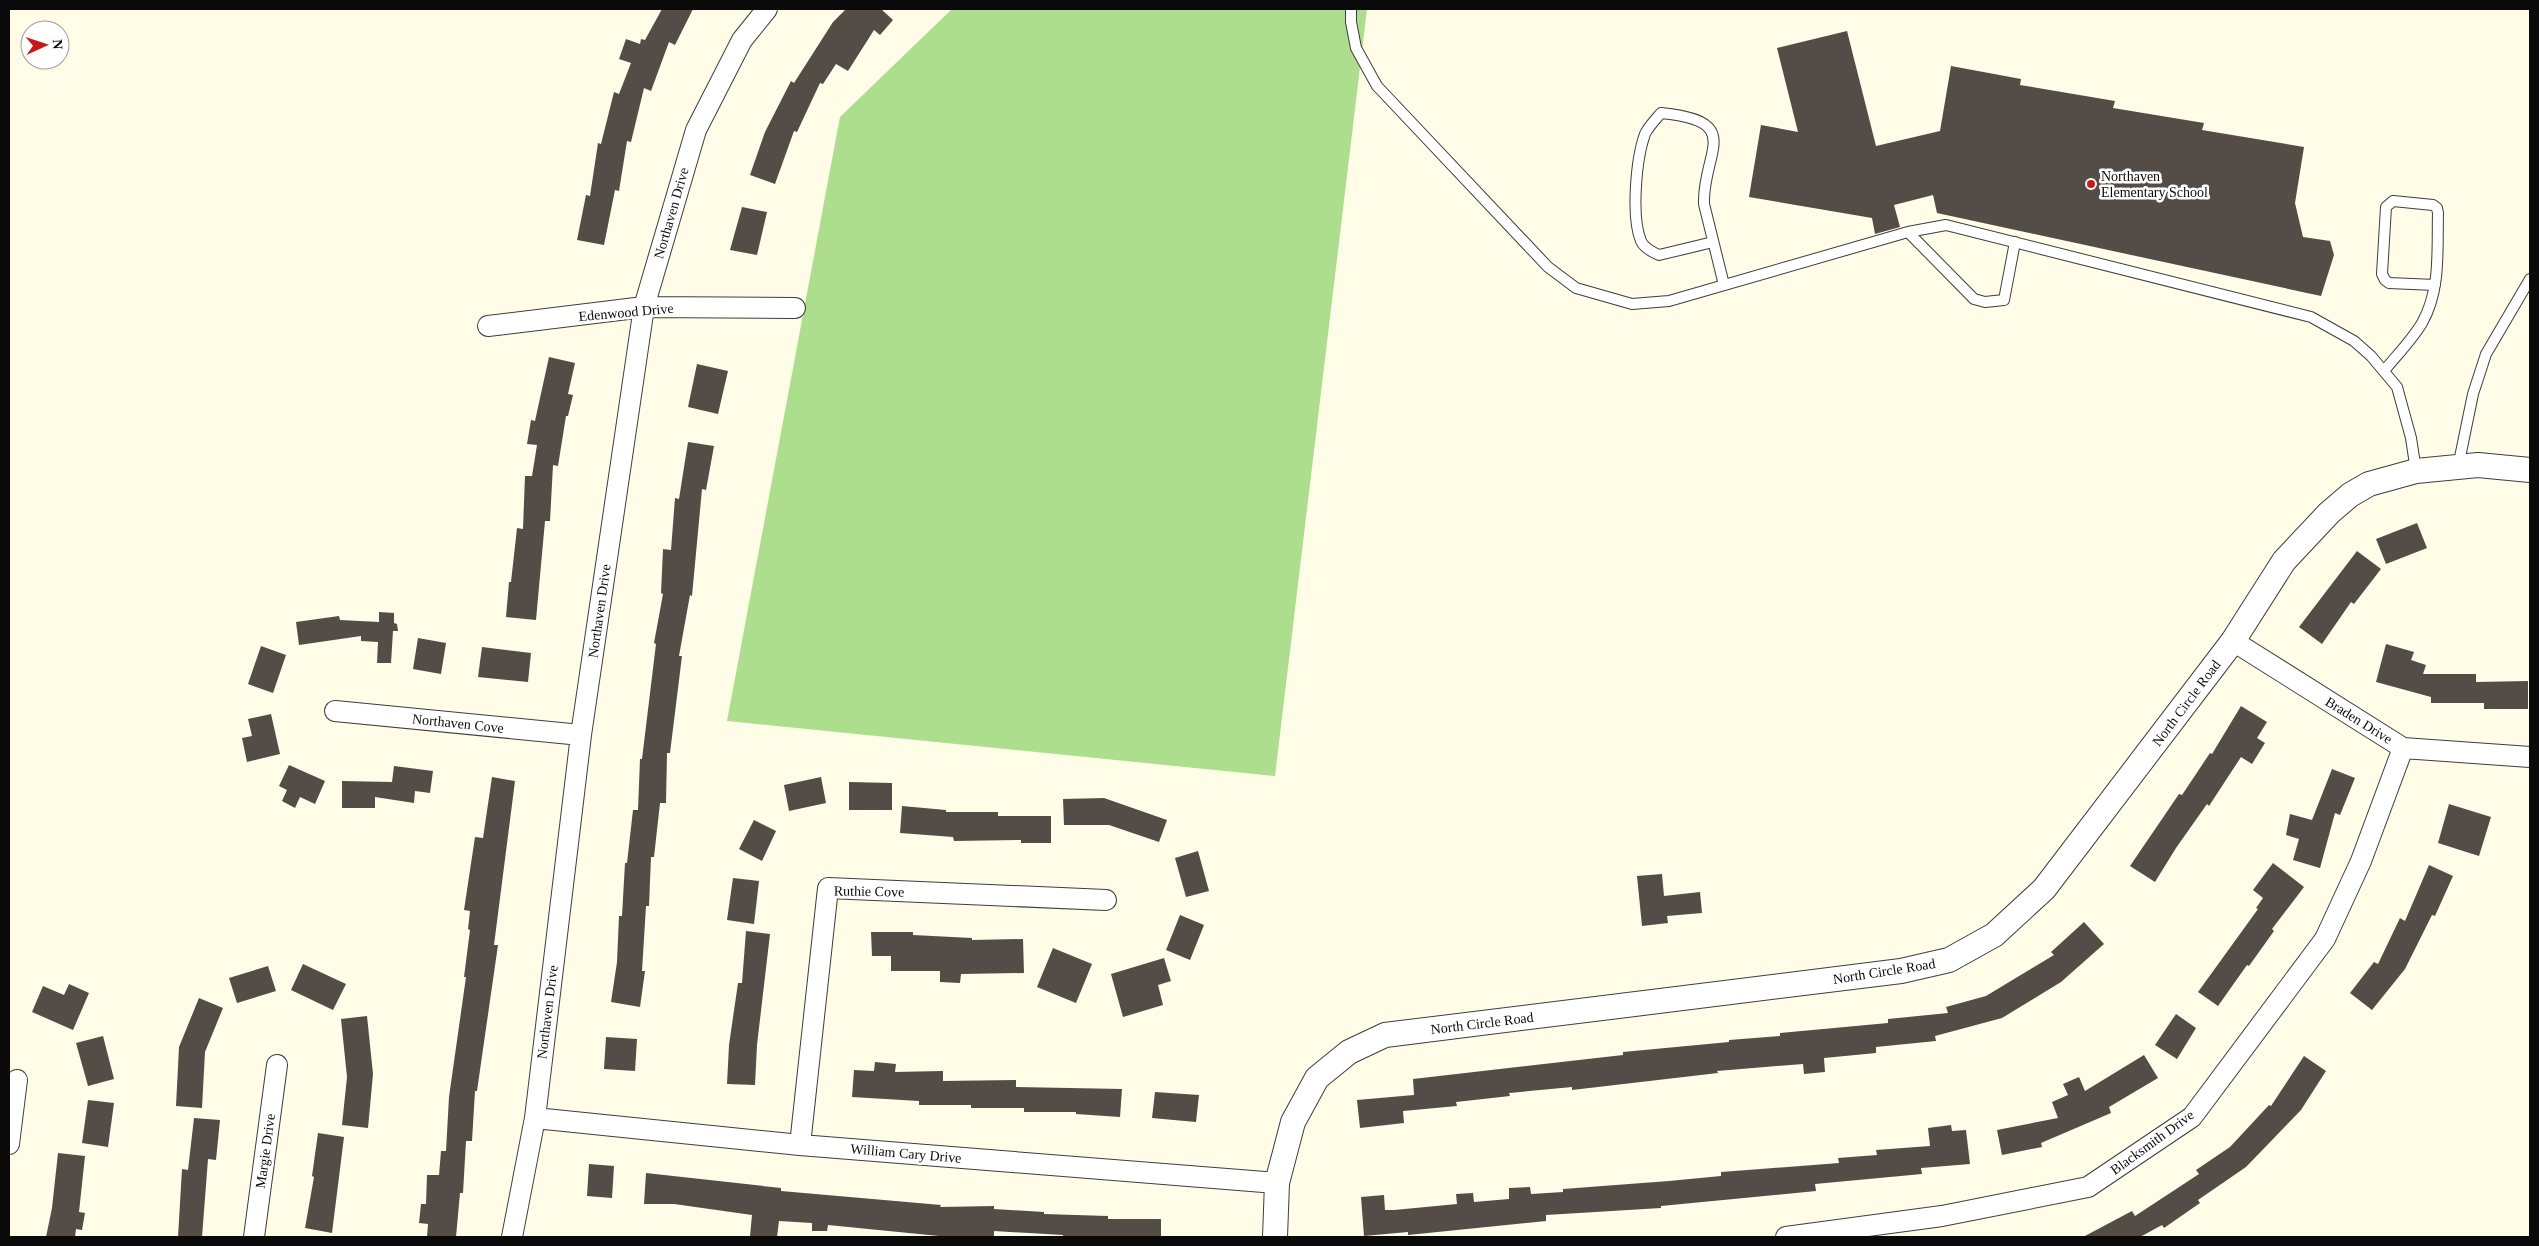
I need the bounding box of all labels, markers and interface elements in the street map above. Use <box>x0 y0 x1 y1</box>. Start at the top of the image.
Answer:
north arrow <box>20 20 70 70</box>
text: N <box>50 39 65 50</box>
street label: Northaven Drive <box>651 166 692 261</box>
place label: Northaven Elementary School <box>2101 169 2208 200</box>
marker: Northaven Elementary School <box>2085 178 2097 190</box>
street label: Edenwood Drive <box>578 301 674 324</box>
street label: Northaven Drive <box>585 563 613 659</box>
street label: North Circle Road <box>2149 657 2224 749</box>
street label: Braden Drive <box>2323 694 2395 747</box>
street label: Northaven Cove <box>411 711 505 736</box>
street label: Ruthie Cove <box>834 883 904 900</box>
street label: North Circle Road <box>1832 956 1936 987</box>
street label: Northaven Drive <box>534 964 561 1060</box>
street label: North Circle Road <box>1430 1010 1534 1037</box>
street label: Blacksmith Drive <box>2108 1107 2197 1178</box>
street label: Margie Drive <box>253 1113 278 1190</box>
street label: William Cary Drive <box>850 1141 962 1166</box>

